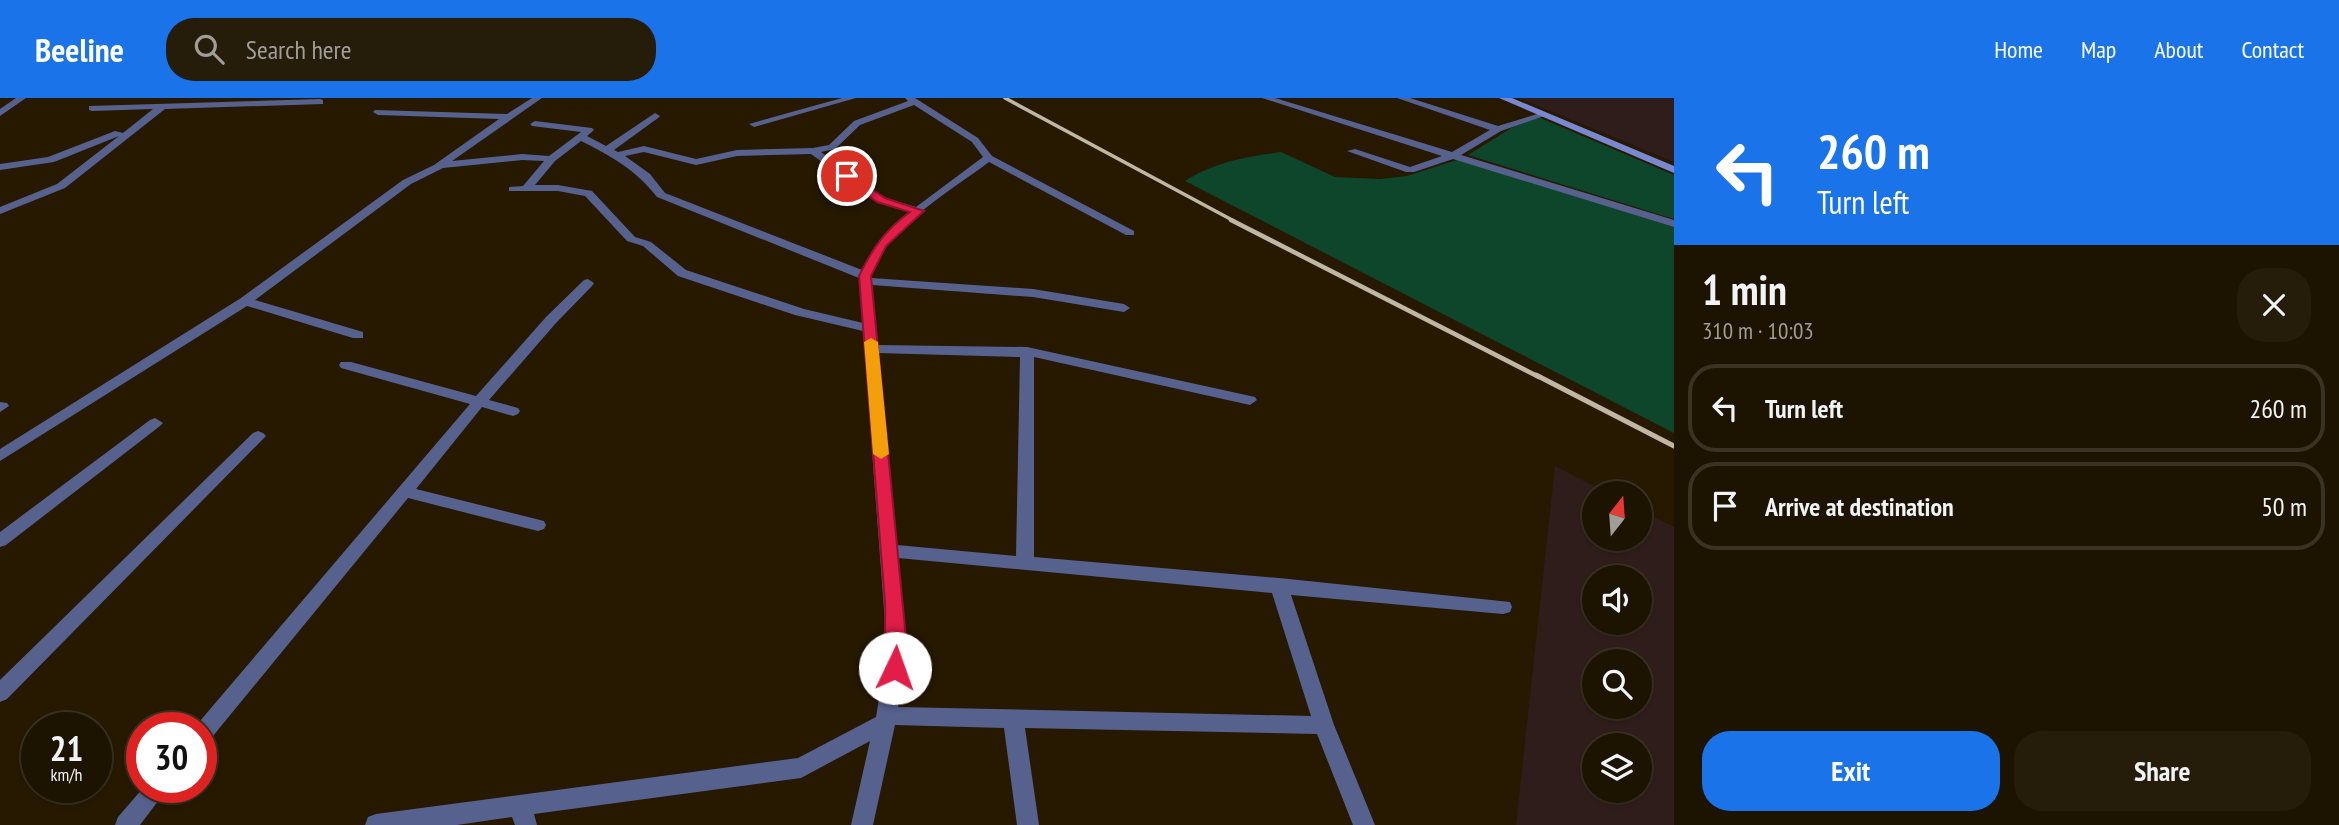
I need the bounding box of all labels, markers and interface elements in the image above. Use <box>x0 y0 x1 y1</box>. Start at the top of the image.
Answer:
search box <box>166 18 656 81</box>
text: Beeline <box>35 28 124 71</box>
icon: search <box>190 30 228 68</box>
text: Search here <box>246 33 351 66</box>
text: Home <box>1994 34 2043 65</box>
text: Map <box>2081 34 2116 65</box>
text: About <box>2154 34 2203 65</box>
text: Contact <box>2241 34 2304 65</box>
text: 260 m <box>1817 119 1930 183</box>
icon: left <box>1702 126 1793 217</box>
pin <box>817 146 877 206</box>
icon: arrive <box>828 157 866 195</box>
text: Turn left <box>1817 181 1909 223</box>
text: 1 min <box>1702 262 1787 317</box>
button: close <box>2237 268 2311 342</box>
text: 310 m · 10:03 <box>1702 316 1814 345</box>
icon: left <box>1706 389 1744 427</box>
text: Turn left <box>1765 392 1843 425</box>
text: 260 m <box>2249 392 2307 425</box>
north arrow <box>1582 481 1652 551</box>
map controls <box>1582 481 1652 803</box>
icon: arrive <box>1706 487 1744 525</box>
text: Arrive at destination <box>1765 490 1954 523</box>
text: 50 m <box>2261 490 2307 523</box>
button: sound <box>1582 565 1652 635</box>
position arrow <box>858 631 932 705</box>
button: search <box>1582 649 1652 719</box>
speed limit sign: 30 <box>126 712 217 803</box>
text: 21 <box>50 725 83 771</box>
button: Exit <box>1702 731 2000 811</box>
button: Share <box>2014 731 2311 811</box>
button: layers <box>1582 733 1652 803</box>
text: km/h <box>51 763 82 786</box>

